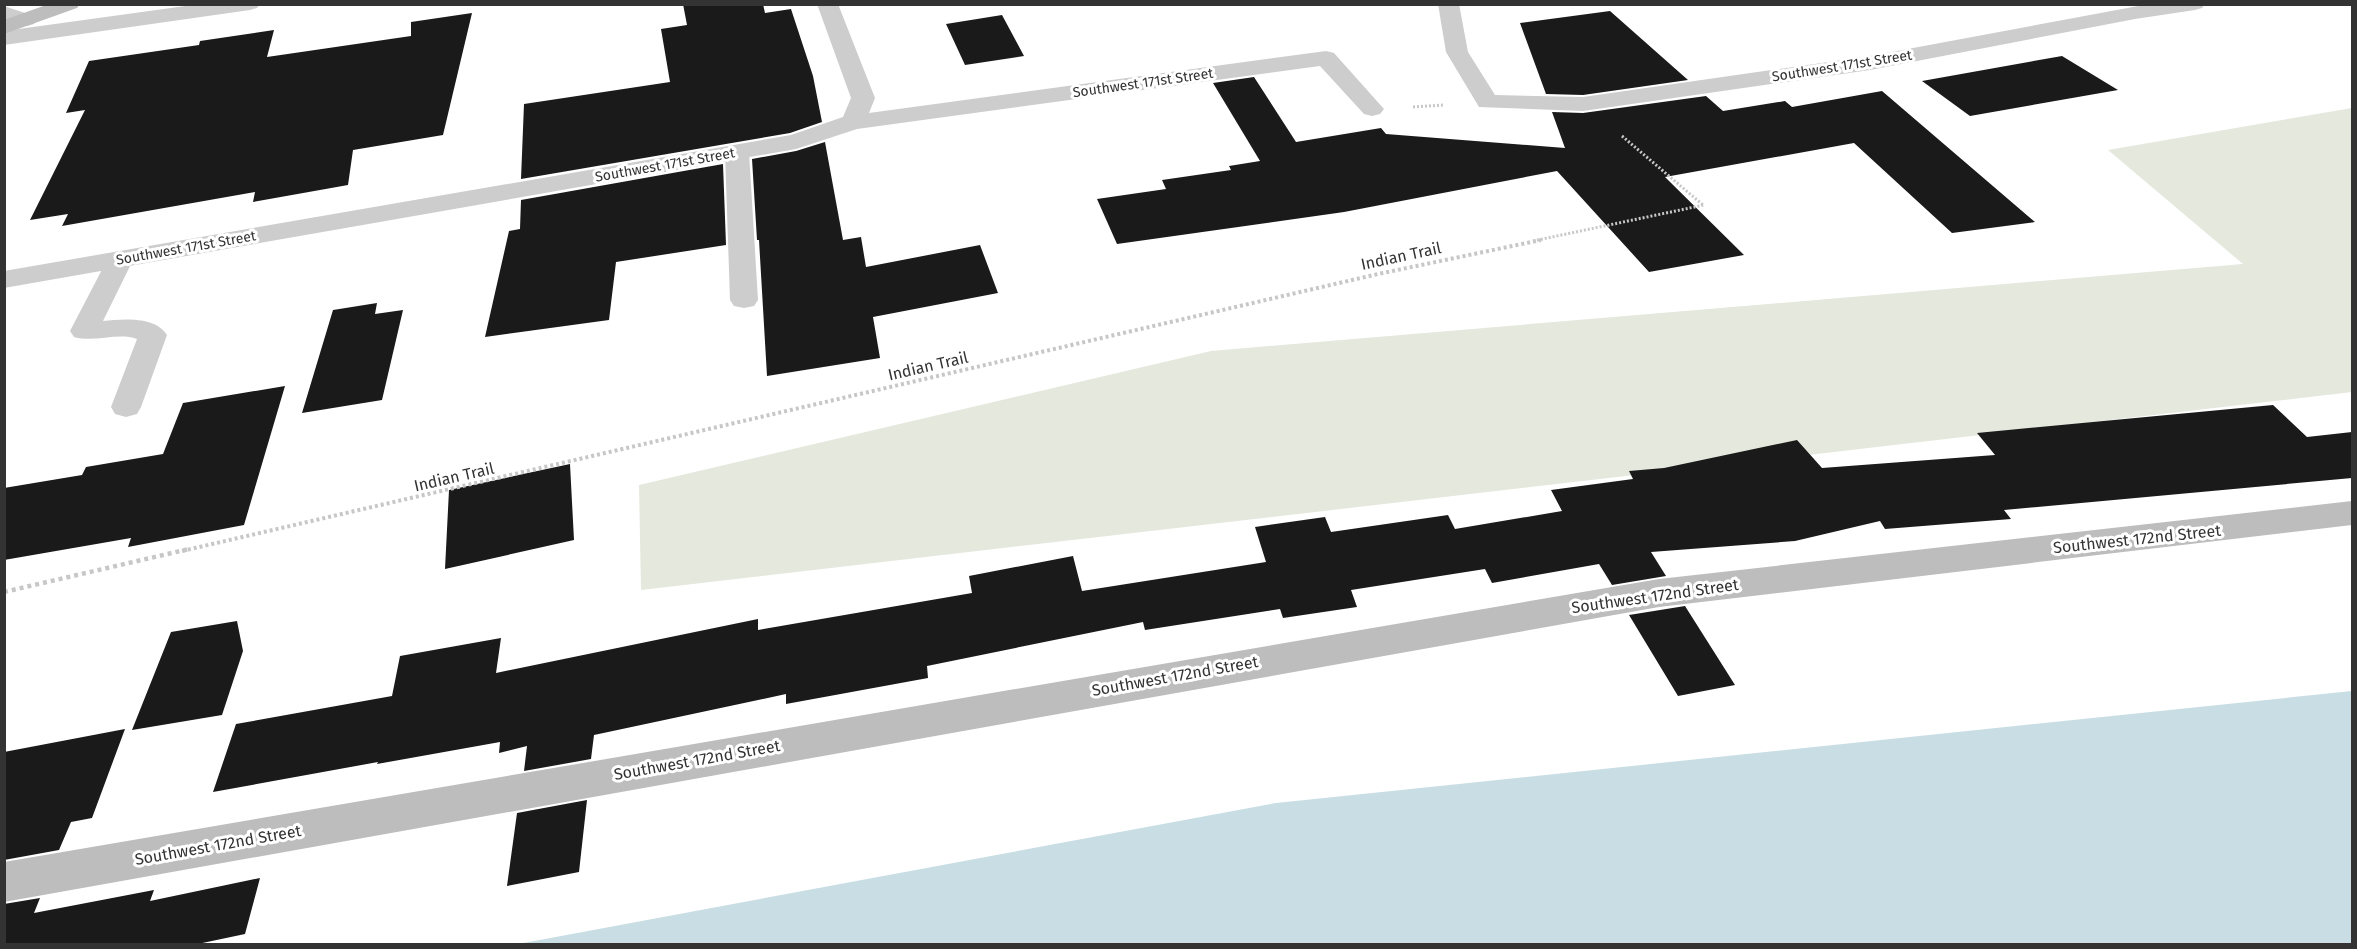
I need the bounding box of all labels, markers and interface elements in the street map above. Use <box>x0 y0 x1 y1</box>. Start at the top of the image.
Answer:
street label: Southwest 171st Street <box>1771 46 1914 85</box>
street label: Southwest 171st Street <box>1072 65 1215 101</box>
street label: Southwest 171st Street <box>594 144 737 186</box>
street label: Southwest 171st Street <box>115 227 258 269</box>
street label: Indian Trail <box>1359 238 1443 274</box>
street label: Indian Trail <box>886 347 970 384</box>
street label: Indian Trail <box>412 458 496 495</box>
street label: Southwest 172nd Street <box>2052 521 2222 557</box>
street label: Southwest 172nd Street <box>1570 575 1740 617</box>
street label: Southwest 172nd Street <box>1090 652 1260 700</box>
street label: Southwest 172nd Street <box>612 736 782 784</box>
street label: Southwest 172nd Street <box>133 821 303 869</box>

